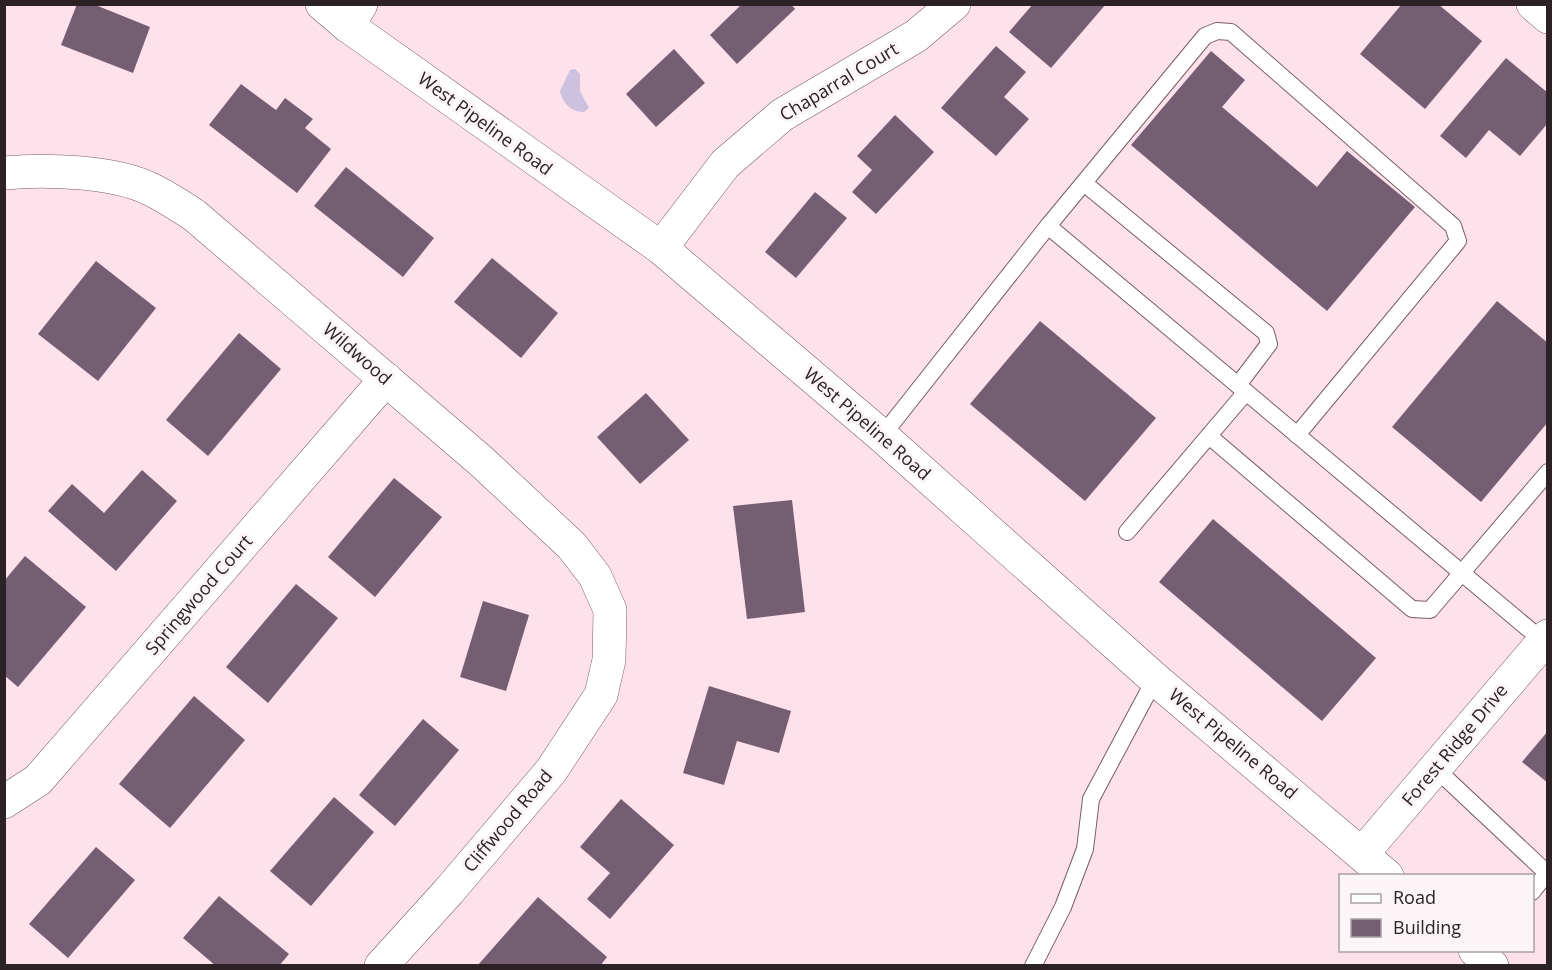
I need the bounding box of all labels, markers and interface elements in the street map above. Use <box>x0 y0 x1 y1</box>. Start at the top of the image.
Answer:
street label: Chaparral Court <box>775 36 902 126</box>
street label: West Pipeline Road <box>414 66 558 180</box>
street label: Wildwood <box>318 317 397 390</box>
street label: West Pipeline Road <box>799 361 936 485</box>
street label: Springwood Court <box>139 529 257 660</box>
street label: Forest Ridge Drive <box>1396 678 1512 810</box>
street label: West Pipeline Road <box>1164 682 1303 804</box>
street label: Cliffwood Road <box>457 764 557 877</box>
legend <box>1339 874 1534 952</box>
text: Road <box>1393 885 1436 909</box>
text: Building <box>1393 915 1461 939</box>

